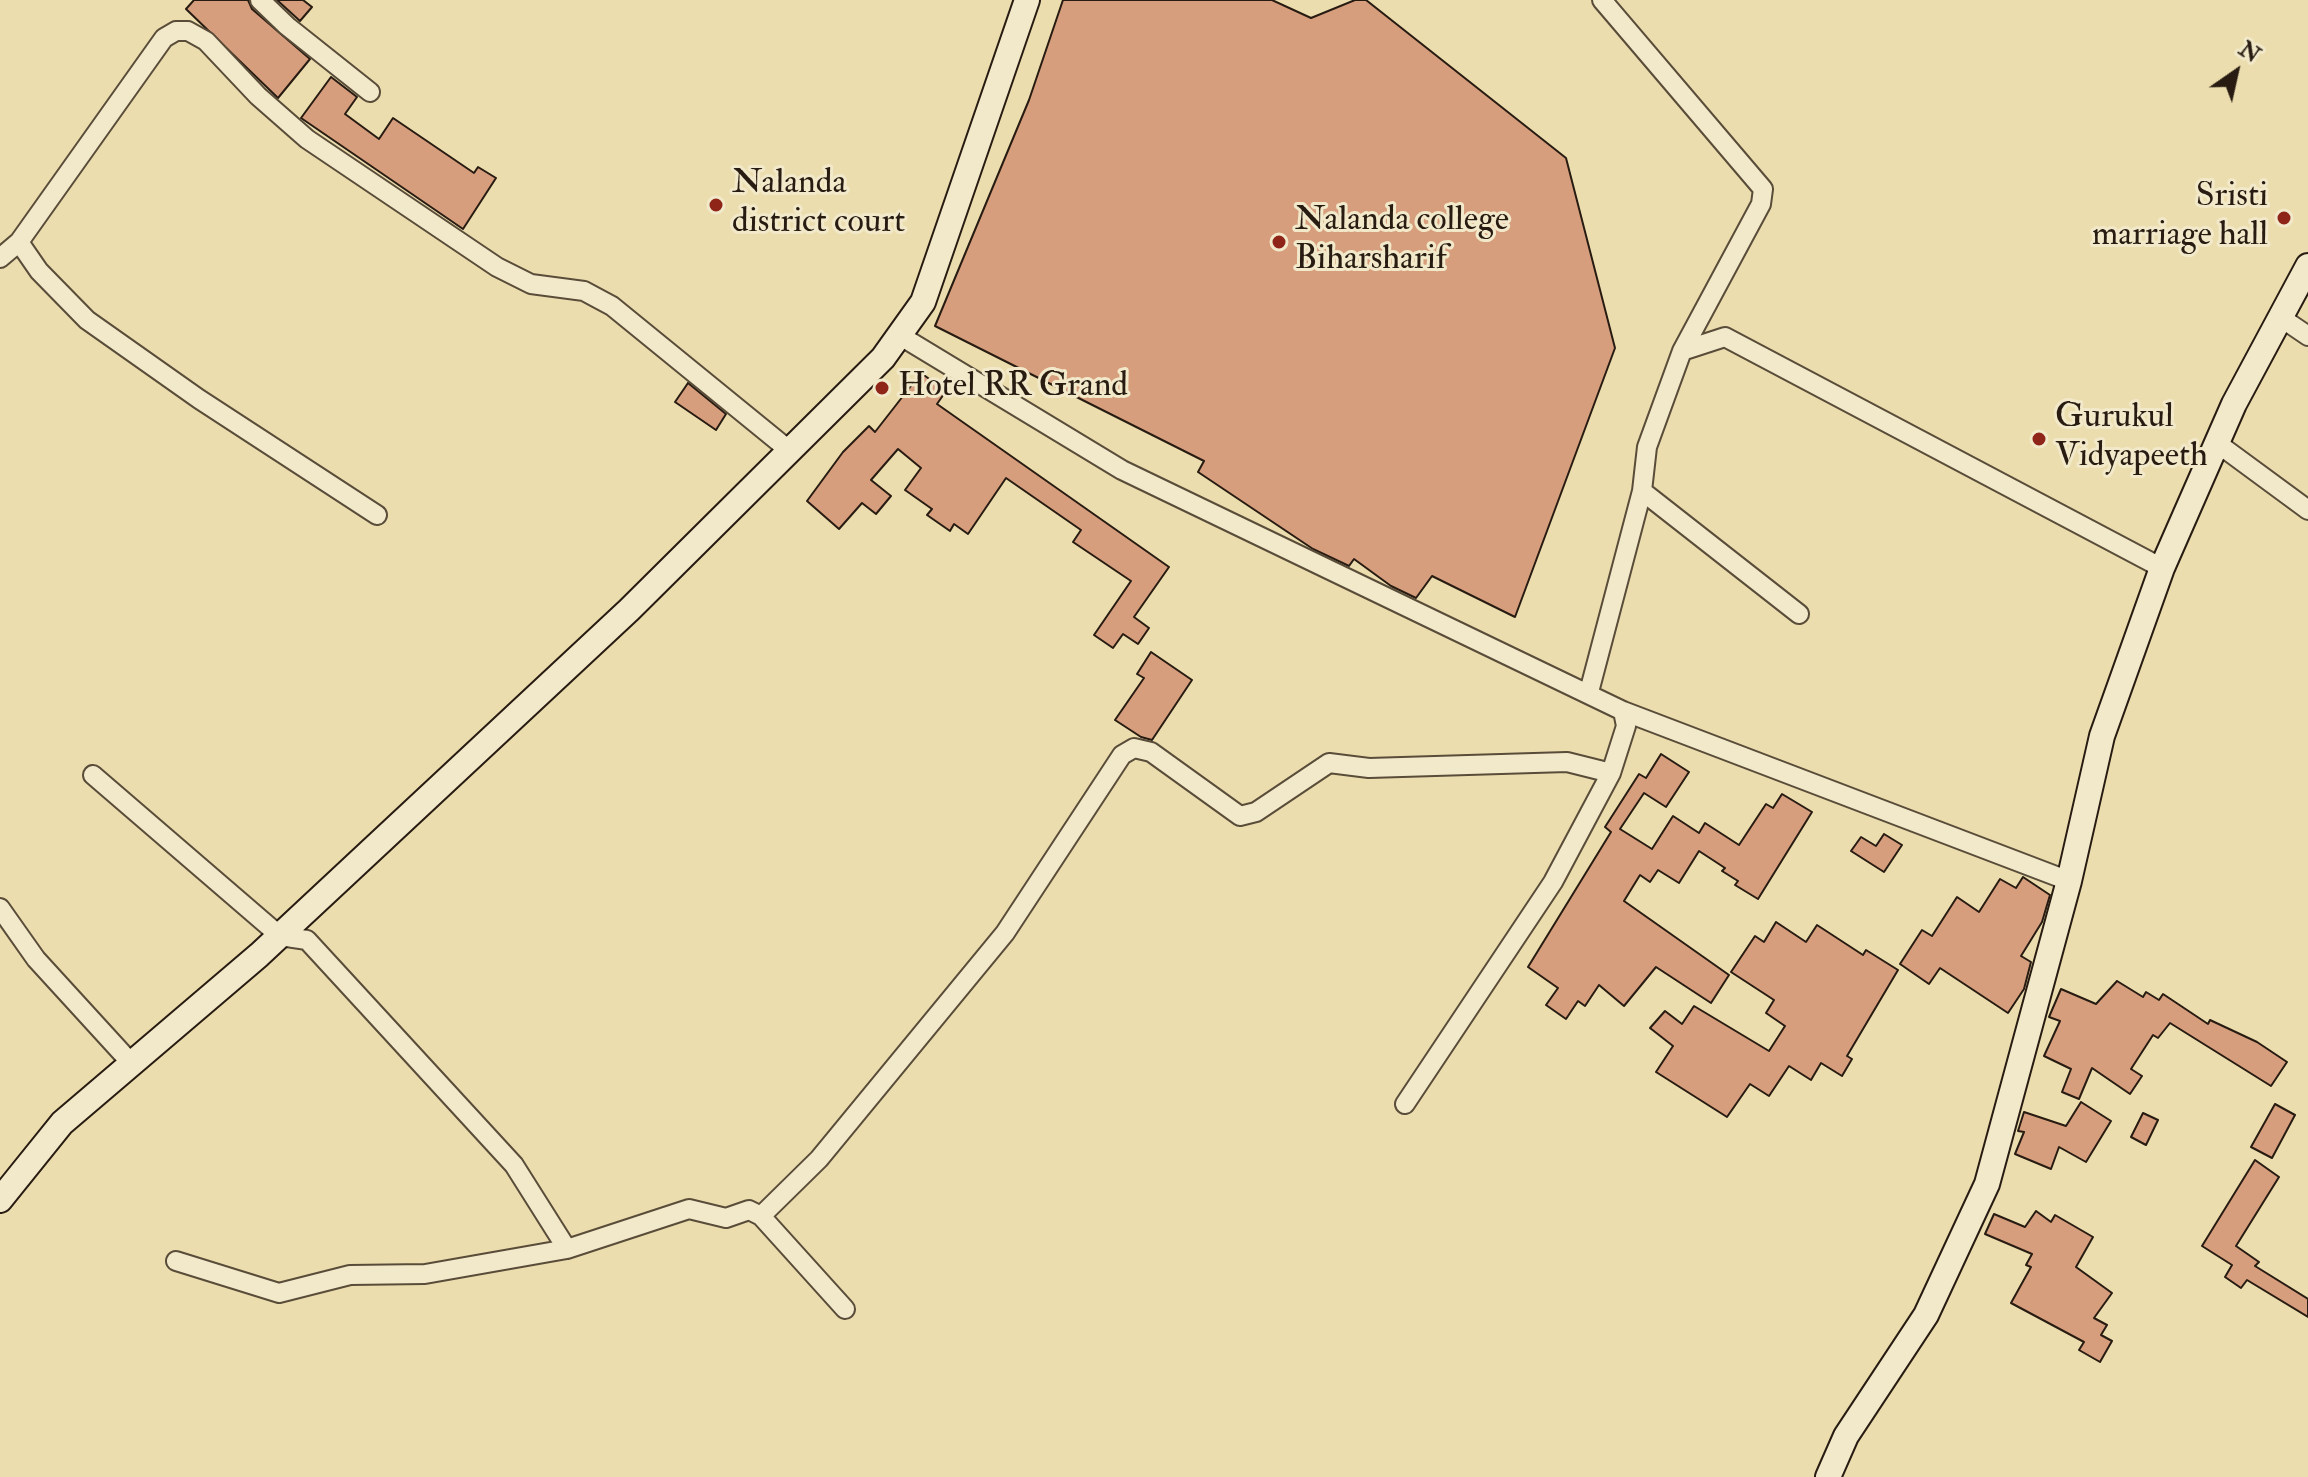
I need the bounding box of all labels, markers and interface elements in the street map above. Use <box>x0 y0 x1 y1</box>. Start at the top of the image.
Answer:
north arrow <box>2196 32 2276 112</box>
text: N <box>2233 35 2265 69</box>
place label: Nalanda district court <box>732 165 905 244</box>
place label: Sristi marriage hall <box>2092 178 2268 258</box>
marker: Nalanda district court <box>707 196 725 214</box>
place label: Nalanda college Biharsharif <box>1295 202 1509 282</box>
marker: Sristi marriage hall <box>2275 209 2293 227</box>
marker: Nalanda college Biharsharif <box>1270 233 1288 251</box>
place label: Hotel RR Grand <box>898 368 1128 408</box>
marker: Hotel RR Grand <box>873 379 891 397</box>
place label: Gurukul Vidyapeeth <box>2055 399 2208 478</box>
marker: Gurukul Vidyapeeth <box>2030 430 2048 448</box>

